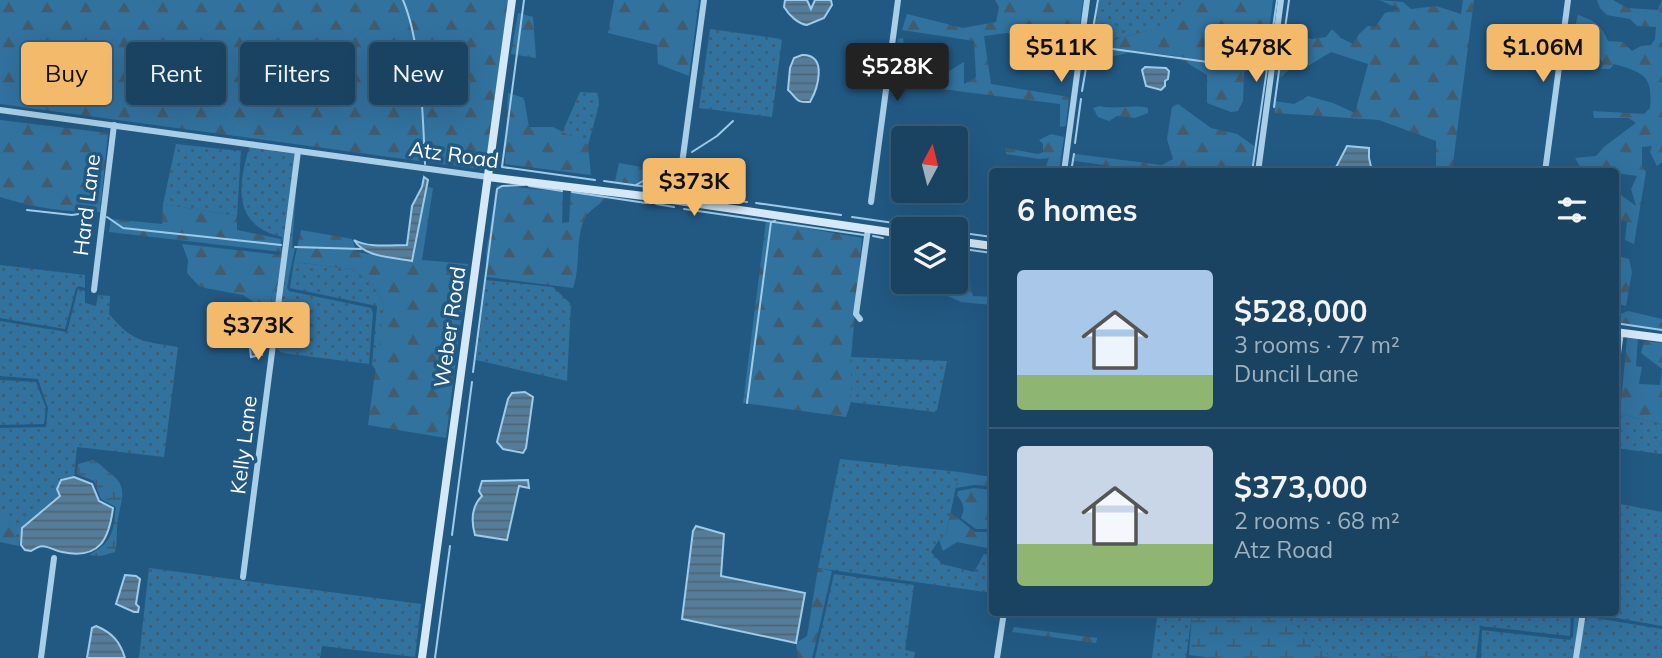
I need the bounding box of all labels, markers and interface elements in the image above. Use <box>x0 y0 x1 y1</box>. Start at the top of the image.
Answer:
pin: $511K <box>1012 24 1110 84</box>
pin: $478K <box>1207 24 1305 84</box>
pin: $1.06M <box>1486 24 1600 84</box>
text: $511K <box>1026 32 1096 61</box>
text: $478K <box>1221 32 1291 61</box>
text: $1.06M <box>1503 32 1583 61</box>
chip: Buy <box>21 42 112 105</box>
chip: Rent <box>126 42 226 105</box>
chip: Filters <box>240 42 355 105</box>
chip: New <box>369 42 468 105</box>
pin: $528K <box>848 43 946 103</box>
text: $528K <box>862 51 932 80</box>
north arrow <box>891 126 968 203</box>
map controls <box>891 126 968 294</box>
street label: Atz Road <box>408 135 501 173</box>
street label: Hard Lane <box>67 153 105 257</box>
pin: $373K <box>645 158 743 218</box>
text: $373K <box>659 166 729 195</box>
text: 6 homes <box>1017 191 1138 229</box>
icon: filters <box>1553 191 1591 229</box>
button: layers <box>891 217 968 294</box>
street label: Weber Road <box>428 265 470 389</box>
text: $528,000 <box>1234 292 1367 330</box>
icon: home <box>1073 298 1157 382</box>
pin: $373K <box>209 302 307 362</box>
text: $373K <box>223 310 293 339</box>
text: 3 rooms · 77 m² <box>1234 330 1400 359</box>
text: Duncil Lane <box>1234 359 1359 388</box>
street label: Kelly Lane <box>224 394 262 496</box>
text: $373,000 <box>1234 468 1367 506</box>
icon: home <box>1073 474 1157 558</box>
text: 2 rooms · 68 m² <box>1234 506 1400 535</box>
text: Atz Road <box>1234 535 1333 564</box>

